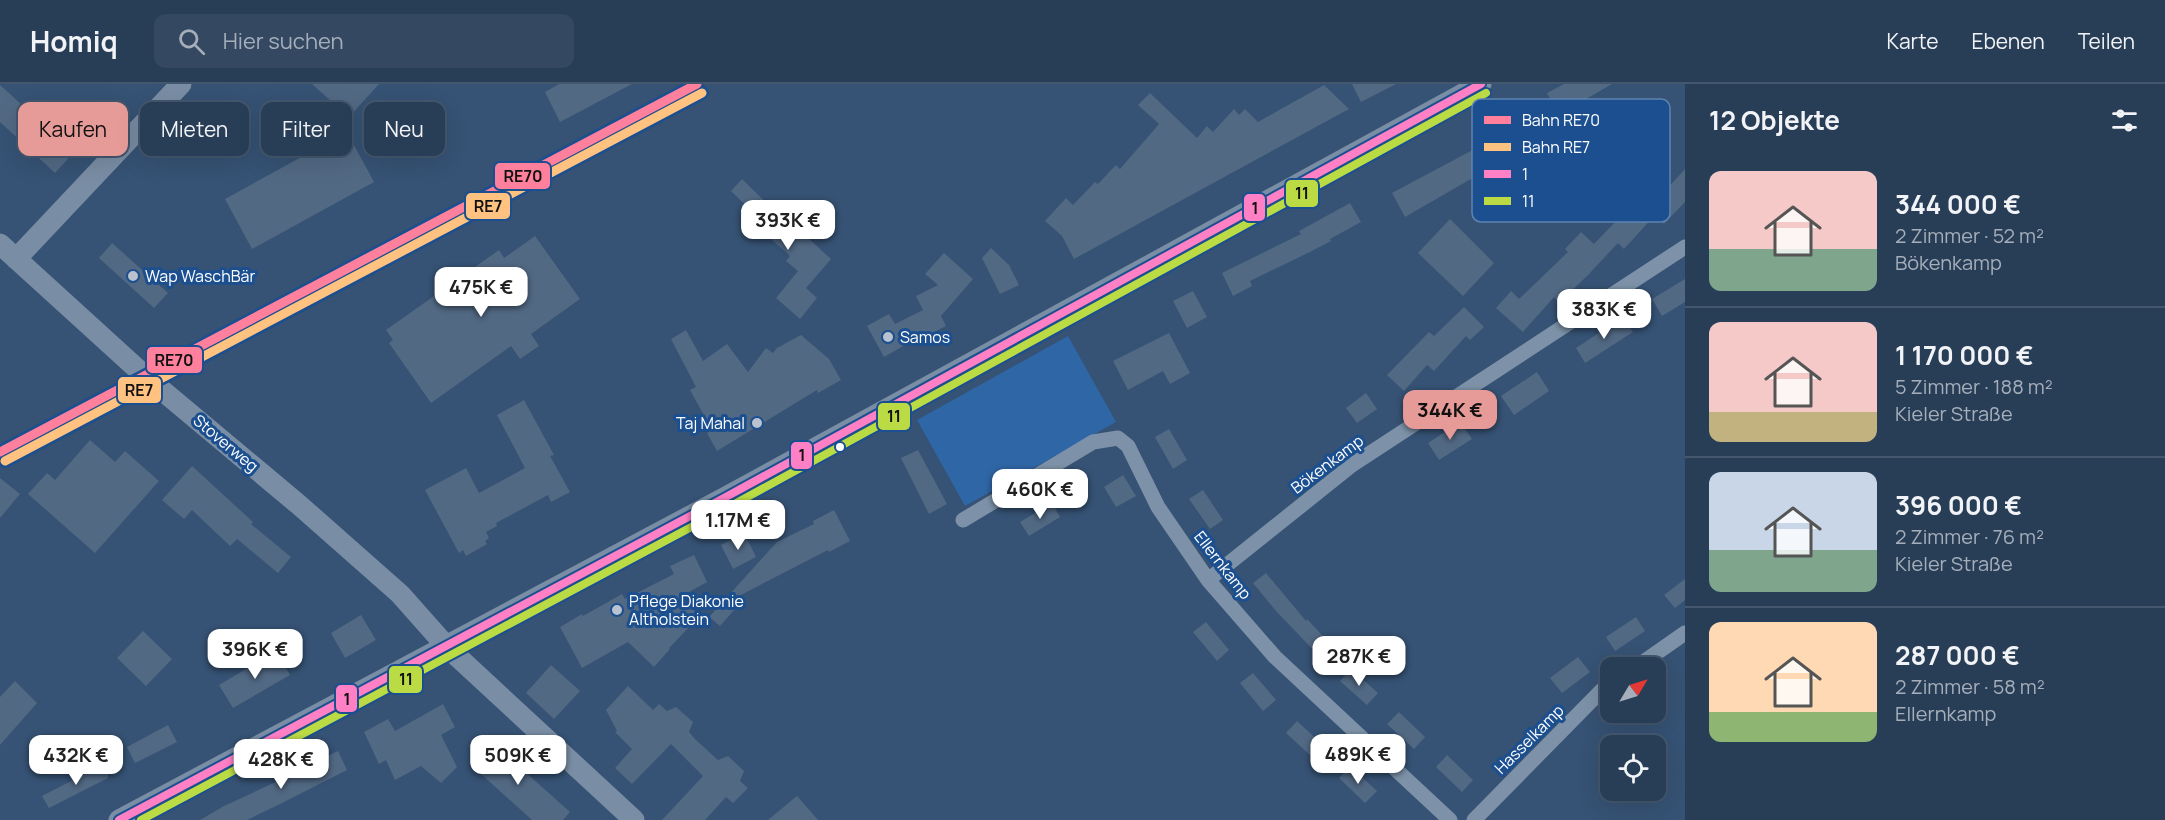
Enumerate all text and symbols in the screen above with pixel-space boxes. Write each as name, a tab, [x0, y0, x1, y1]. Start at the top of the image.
search box	[154, 14, 574, 68]
text: Homiq	[30, 22, 118, 60]
icon: search	[175, 25, 208, 58]
text: Hier suchen	[223, 26, 344, 56]
text: Karte	[1886, 27, 1938, 55]
text: Ebenen	[1971, 27, 2045, 55]
text: Teilen	[2078, 27, 2135, 55]
legend	[1472, 99, 1670, 222]
chip: Kaufen	[18, 102, 128, 156]
chip: Mieten	[140, 102, 249, 156]
chip: Filter	[261, 102, 352, 156]
chip: Neu	[364, 102, 445, 156]
text: 12 Objekte	[1709, 102, 1840, 138]
icon: filters	[2108, 104, 2141, 137]
text: Bahn RE70	[1522, 109, 1600, 131]
text: Bahn RE7	[1522, 136, 1590, 158]
line badge: RE70	[494, 162, 551, 190]
text: 1	[1522, 163, 1528, 185]
text: RE70	[504, 165, 542, 187]
line badge: 11	[1285, 179, 1319, 208]
text: 11	[1295, 182, 1309, 204]
text: 344 000 €	[1895, 186, 2021, 222]
text: 11	[1522, 190, 1534, 212]
line badge: RE7	[465, 192, 511, 220]
line badge: 1	[1243, 193, 1266, 222]
text: RE7	[474, 195, 502, 217]
icon: home	[1757, 195, 1829, 267]
text: 1	[1251, 197, 1259, 219]
pin: 393K €	[739, 200, 837, 251]
text: 393K €	[755, 206, 821, 233]
text: 2 Zimmer · 52 m²	[1895, 222, 2044, 249]
text: Bökenkamp	[1895, 249, 2002, 276]
place label: Wap WaschBär	[145, 265, 255, 287]
pin: 475K €	[432, 267, 530, 318]
marker: Wap WaschBär	[126, 269, 140, 283]
text: 475K €	[449, 273, 513, 300]
pin: 383K €	[1555, 289, 1653, 340]
text: 383K €	[1571, 295, 1637, 322]
place label: Samos	[900, 326, 950, 348]
marker: Samos	[881, 330, 895, 344]
text: 1 170 000 €	[1895, 337, 2033, 373]
line badge: RE70	[146, 346, 203, 374]
icon: home	[1757, 346, 1829, 418]
text: RE70	[155, 349, 193, 371]
text: 5 Zimmer · 188 m²	[1895, 373, 2053, 400]
line badge: RE7	[117, 376, 162, 404]
text: RE7	[125, 379, 153, 401]
pin: 344K €	[1401, 390, 1499, 441]
text: 344K €	[1417, 396, 1483, 423]
text: Kieler Straße	[1895, 400, 2013, 427]
line badge: 11	[877, 402, 911, 431]
text: 11	[887, 405, 901, 427]
street label: Stoverweg	[189, 409, 263, 477]
place label: Taj Mahal	[676, 412, 745, 434]
marker: Taj Mahal	[750, 416, 764, 430]
street label: Bökenkamp	[1286, 429, 1368, 499]
line badge: 1	[790, 441, 813, 470]
unlabelled marker	[834, 441, 846, 453]
text: 1	[798, 444, 806, 466]
pin: 460K €	[991, 469, 1089, 520]
text: 460K €	[1006, 475, 1074, 502]
text: 396 000 €	[1895, 487, 2022, 523]
icon: home	[1757, 496, 1829, 568]
pin: 1.17M €	[683, 500, 793, 551]
text: 1.17M €	[705, 506, 771, 533]
text: 2 Zimmer · 76 m²	[1895, 523, 2044, 550]
street label: Ellernkamp	[1189, 526, 1257, 604]
text: Kieler Straße	[1895, 550, 2013, 577]
place label: Pflege Diakonie Altholstein	[629, 590, 744, 630]
marker: Pflege Diakonie Altholstein	[610, 603, 624, 617]
pin: 396K €	[206, 629, 304, 680]
text: 396K €	[222, 635, 288, 662]
pin: 287K €	[1310, 636, 1408, 687]
text: 287 000 €	[1895, 637, 2020, 673]
text: 287K €	[1326, 642, 1392, 669]
icon: home	[1757, 646, 1829, 718]
north arrow	[1600, 657, 1666, 723]
map controls	[1600, 657, 1666, 801]
line badge: 11	[388, 665, 423, 694]
text: 11	[399, 668, 413, 690]
text: 2 Zimmer · 58 m²	[1895, 673, 2045, 700]
line badge: 1	[335, 684, 358, 713]
text: 1	[343, 688, 351, 710]
street label: Hasselkamp	[1490, 700, 1568, 778]
text: Ellernkamp	[1895, 700, 1996, 727]
pin: 489K €	[1309, 734, 1407, 785]
pin: 432K €	[27, 735, 125, 786]
pin: 509K €	[469, 735, 567, 786]
button: locate	[1600, 735, 1666, 801]
pin: 428K €	[232, 739, 330, 790]
text: 489K €	[1324, 740, 1392, 767]
text: 432K €	[43, 741, 109, 768]
text: 509K €	[484, 741, 552, 768]
text: 428K €	[248, 745, 314, 772]

